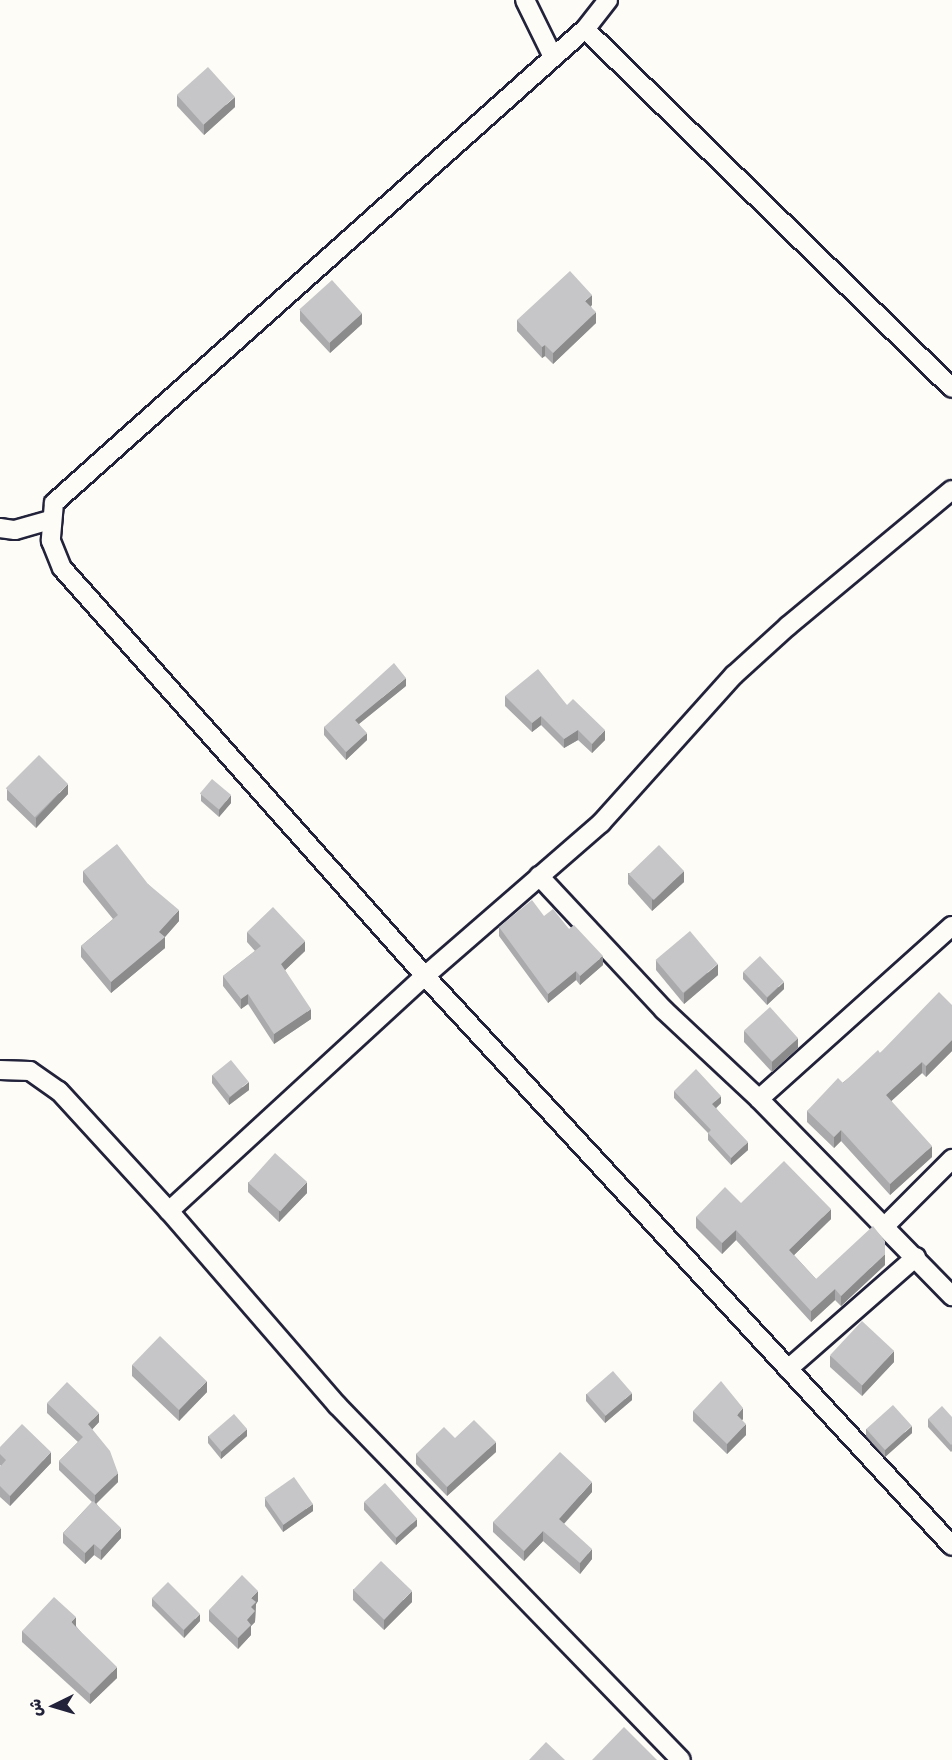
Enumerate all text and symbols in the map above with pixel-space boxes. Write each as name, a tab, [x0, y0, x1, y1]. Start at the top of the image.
north arrow	[24, 1676, 84, 1736]
text: ش	[24, 1698, 48, 1717]

